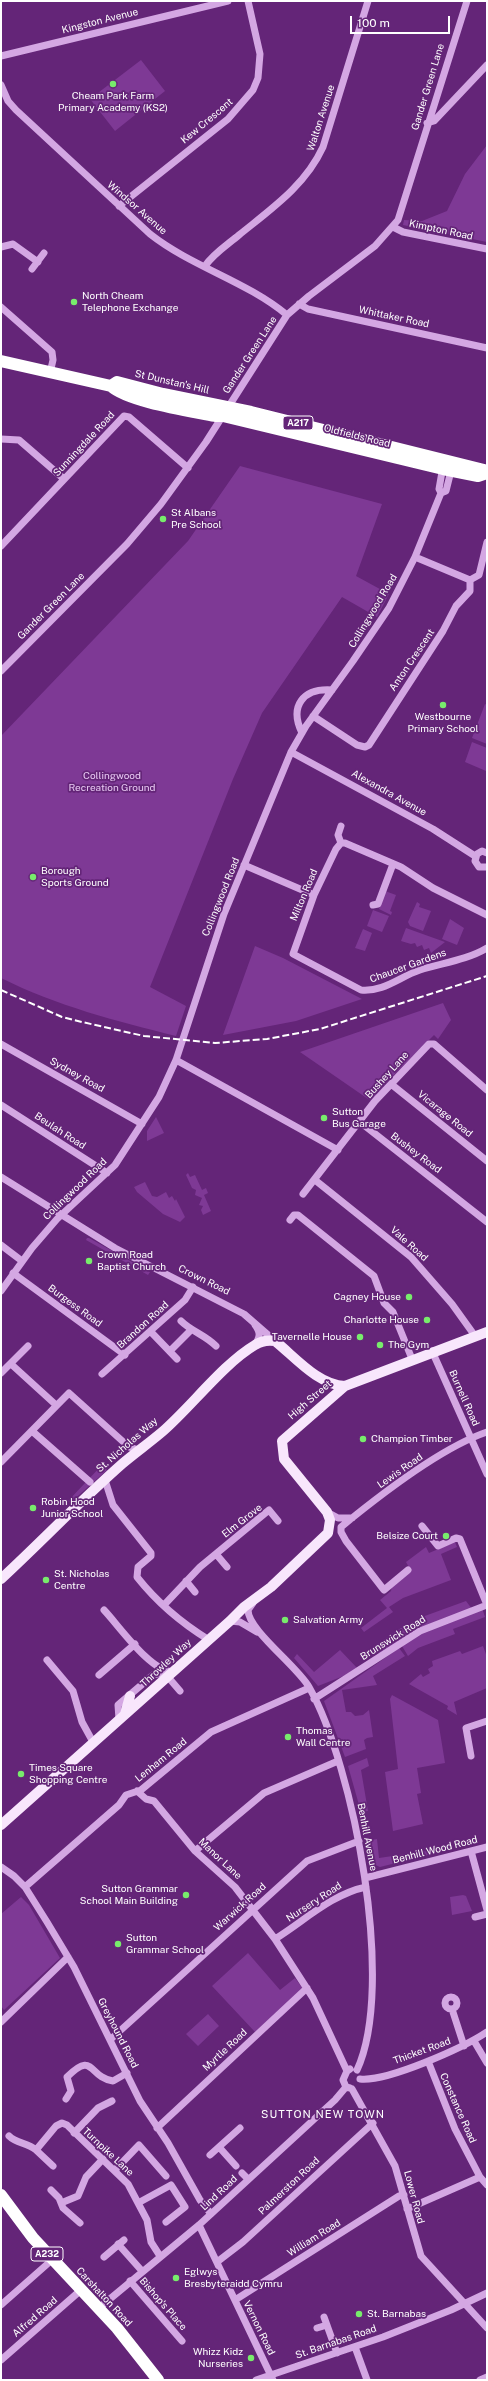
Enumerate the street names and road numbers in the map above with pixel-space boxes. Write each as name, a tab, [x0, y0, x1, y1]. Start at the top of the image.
street label: Kingston Avenue	[61, 6, 139, 36]
street label: Gander Green Lane	[409, 42, 447, 132]
street label: Walton Avenue	[305, 83, 337, 153]
street label: Kew Crescent	[179, 96, 235, 146]
street label: Windsor Avenue	[105, 179, 169, 237]
street label: Kimpton Road	[408, 217, 474, 243]
street label: Whittaker Road	[358, 304, 430, 330]
street label: Gander Green Lane	[220, 314, 280, 396]
street label: St Dunstan's Hill	[134, 368, 210, 396]
street label: Sunningdale Road	[51, 409, 117, 479]
road number: A217	[283, 416, 313, 430]
street label: Oldfields Road	[323, 422, 391, 450]
street label: Gander Green Lane	[15, 570, 87, 642]
street label: Collingwood Road	[346, 572, 400, 650]
street label: Anton Crescent	[387, 627, 437, 693]
street label: Alexandra Avenue	[349, 767, 429, 819]
street label: Collingwood Road	[200, 856, 242, 938]
street label: Milton Road	[288, 867, 320, 923]
street label: Chaucer Gardens	[368, 947, 448, 985]
street label: Bushey Lane	[363, 1049, 411, 1101]
street label: Sydney Road	[47, 1055, 107, 1095]
street label: Vicarage Road	[415, 1088, 475, 1140]
street label: Beulah Road	[32, 1110, 88, 1152]
street label: Bushey Road	[388, 1130, 444, 1176]
street label: Collingwood Road	[41, 1156, 109, 1222]
street label: Vale Road	[388, 1224, 430, 1264]
street label: Crown Road	[176, 1262, 232, 1298]
street label: Burgess Road	[45, 1282, 105, 1330]
street label: Brandon Road	[115, 1299, 171, 1351]
street label: Burnell Road	[446, 1368, 482, 1428]
street label: High Street	[286, 1378, 334, 1422]
street label: St. Nicholas Way	[94, 1415, 160, 1475]
street label: Lewis Road	[375, 1451, 425, 1491]
street label: Elm Grove	[220, 1502, 264, 1540]
street label: Brunswick Road	[358, 1613, 428, 1663]
street label: Throwley Way	[138, 1636, 194, 1690]
street label: Lenham Road	[133, 1735, 189, 1785]
street label: Benhill Avenue	[355, 1802, 379, 1872]
street label: Benhill Wood Road	[391, 1834, 479, 1866]
street label: Manor Lane	[196, 1836, 244, 1882]
street label: Warwick Road	[211, 1880, 269, 1934]
street label: Nursery Road	[284, 1880, 344, 1924]
street label: Greyhound Road	[95, 1996, 141, 2070]
street label: Myrtle Road	[200, 2026, 250, 2074]
street label: Thicket Road	[392, 2035, 452, 2067]
street label: Constance Road	[437, 2071, 479, 2145]
street label: Turnpike Lane	[80, 2125, 136, 2179]
street label: Palmerston Road	[256, 2155, 322, 2217]
street label: Lower Road	[401, 2169, 427, 2225]
street label: Lind Road	[198, 2173, 240, 2213]
street label: William Road	[285, 2217, 343, 2259]
road number: A232	[31, 2247, 63, 2261]
street label: Carshalton Road	[74, 2265, 134, 2329]
street label: Bishop's Place	[137, 2275, 189, 2333]
street label: Alfred Road	[10, 2294, 60, 2340]
street label: Vernon Road	[241, 2299, 277, 2357]
street label: St. Barnabas Road	[294, 2322, 378, 2362]

